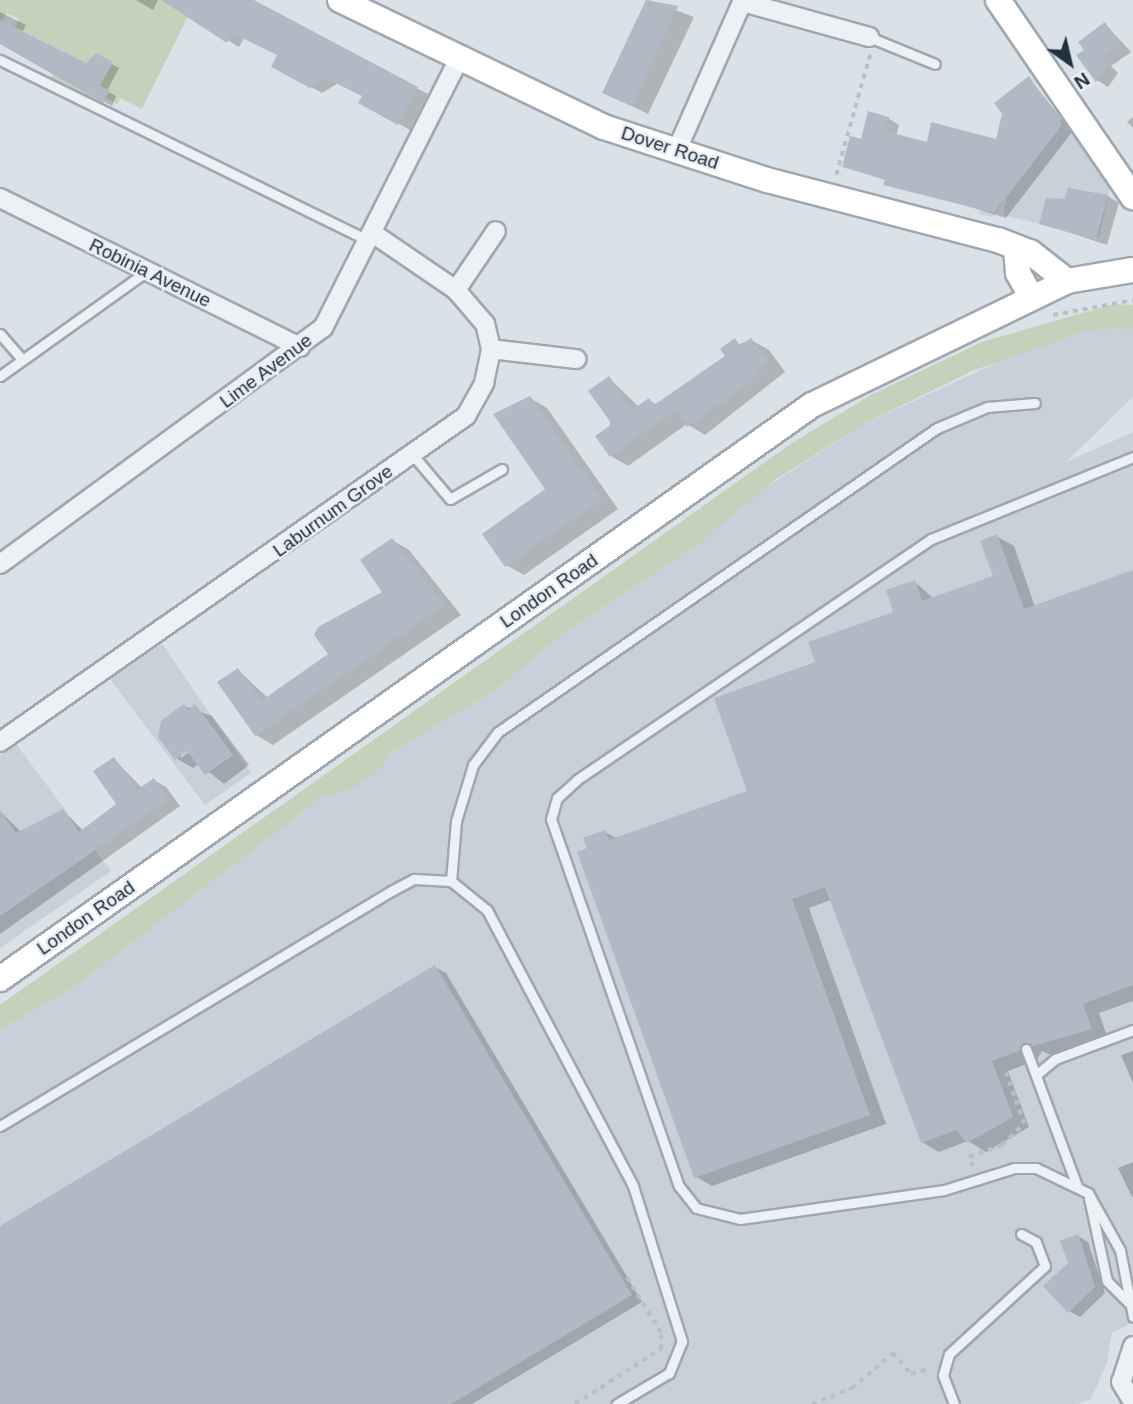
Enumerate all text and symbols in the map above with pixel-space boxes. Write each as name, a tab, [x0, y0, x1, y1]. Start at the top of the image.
north arrow	[1035, 28, 1105, 98]
text: N	[1070, 68, 1094, 93]
street label: Dover Road	[618, 121, 722, 175]
street label: Robinia Avenue	[85, 233, 215, 313]
street label: Lime Avenue	[215, 329, 317, 413]
street label: Laburnum Grove	[269, 460, 397, 562]
street label: London Road	[496, 549, 602, 633]
street label: London Road	[33, 876, 139, 960]

